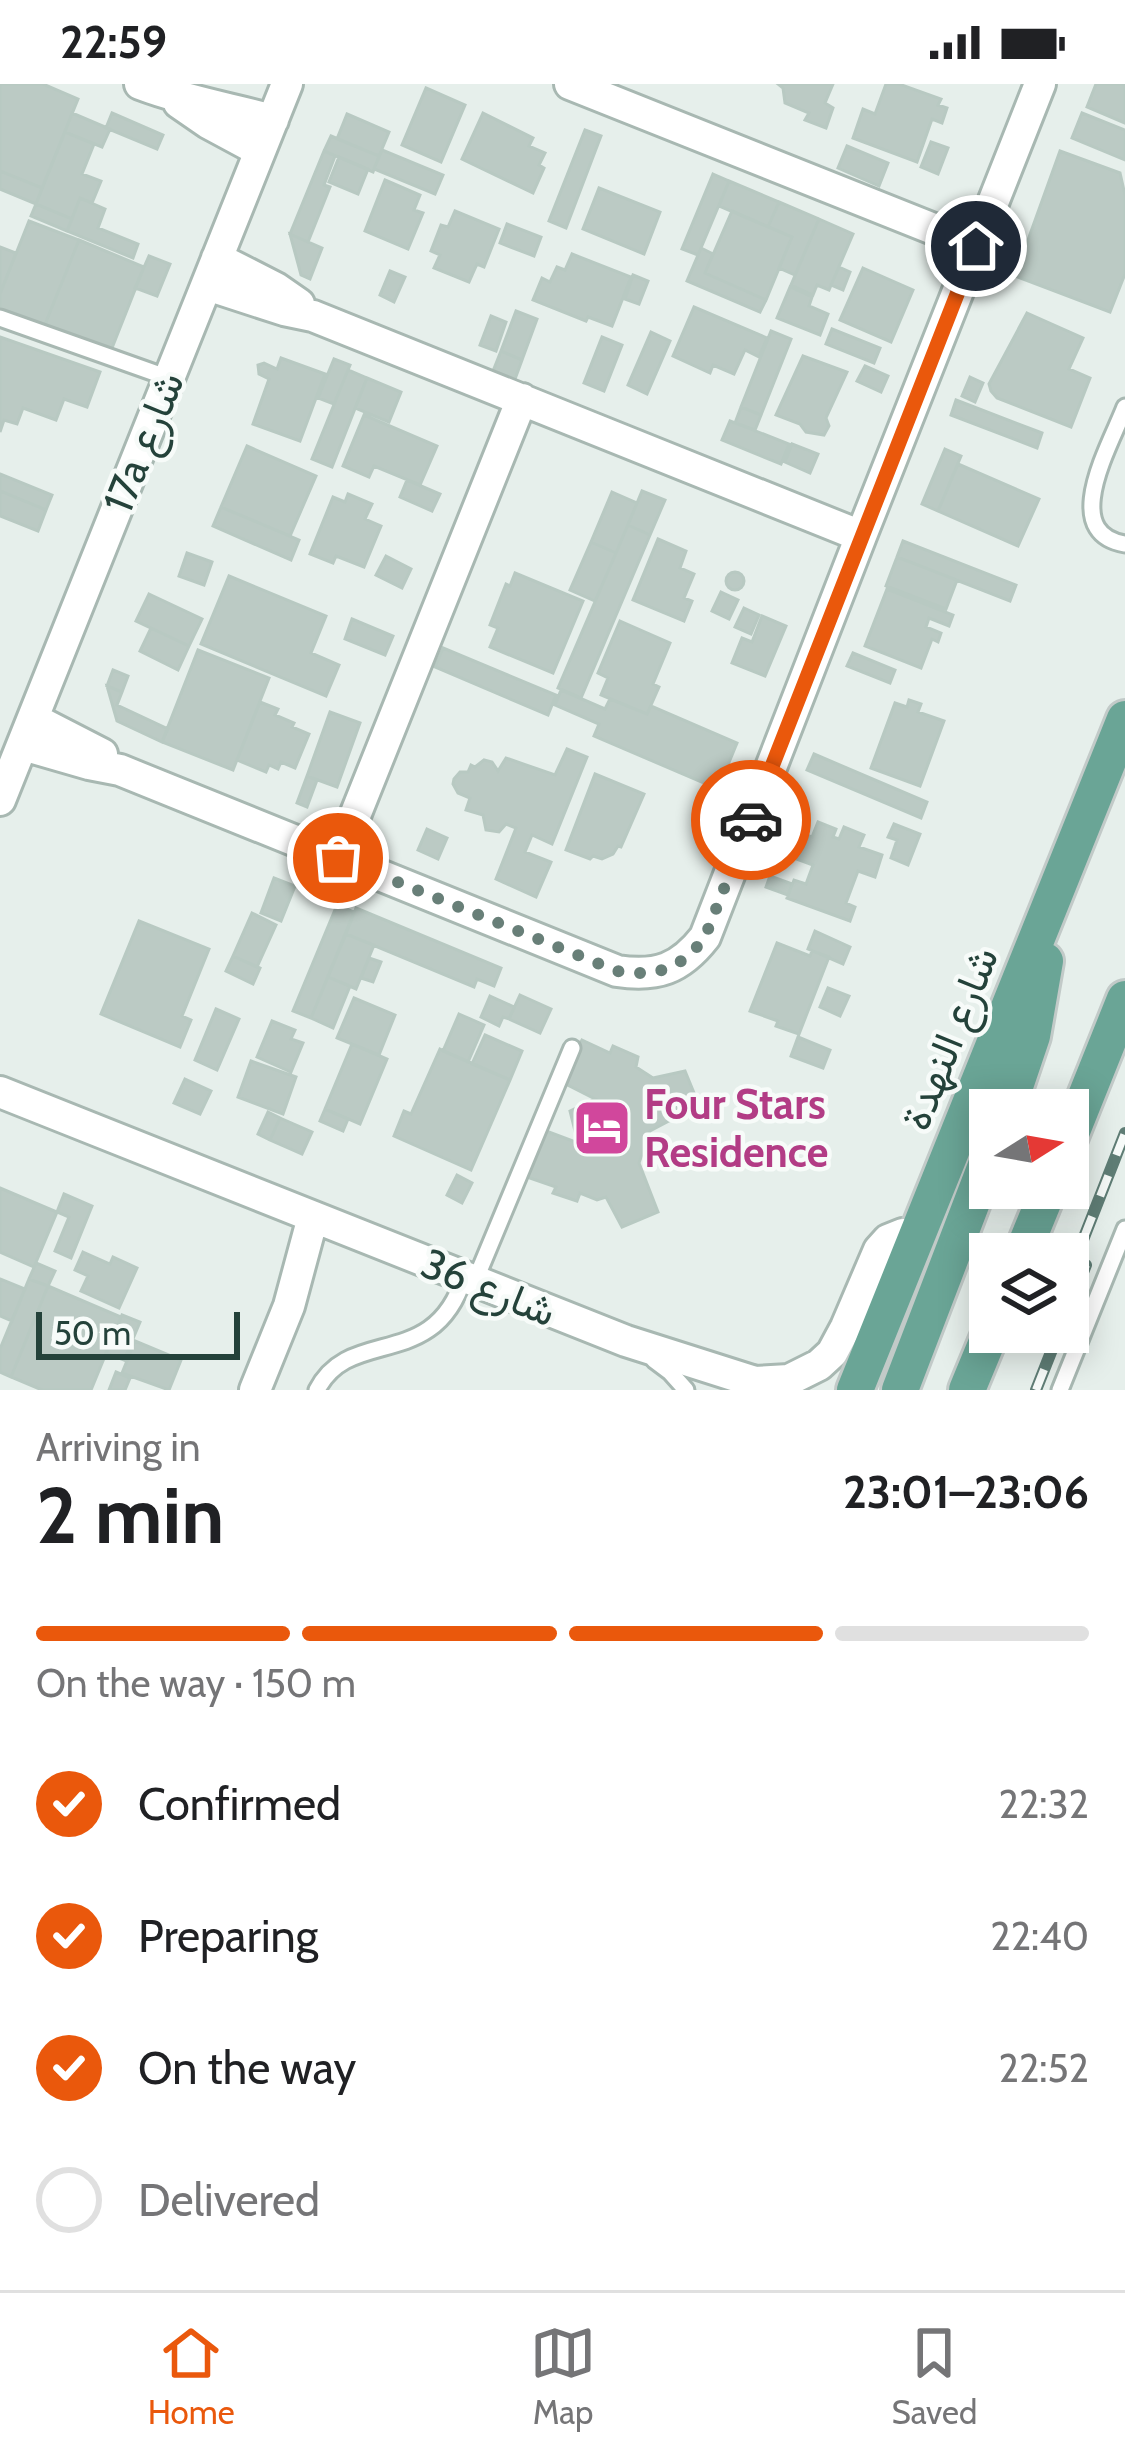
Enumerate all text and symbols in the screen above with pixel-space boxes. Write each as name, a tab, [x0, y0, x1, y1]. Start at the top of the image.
text: 22:59	[60, 15, 167, 69]
pin	[925, 195, 1027, 297]
icon: home	[943, 213, 1009, 279]
street label: 17a شارع	[91, 364, 198, 521]
courier	[691, 760, 811, 880]
icon: car	[718, 787, 784, 853]
pin	[287, 807, 389, 909]
icon: bag	[305, 825, 371, 891]
street label: شارع النهدة	[889, 939, 1012, 1138]
place label: Four Stars Residence	[644, 1078, 828, 1178]
north arrow	[969, 1089, 1089, 1209]
map controls	[969, 1089, 1089, 1353]
hotel icon: Four Stars Residence	[571, 1097, 633, 1159]
button: layers	[969, 1233, 1089, 1353]
street label: شارع 36	[413, 1237, 564, 1340]
scale bar	[36, 1306, 240, 1359]
text: 50 m	[54, 1313, 131, 1353]
text: Arriving in	[36, 1423, 200, 1471]
text: 23:01–23:06	[843, 1465, 1089, 1519]
text: 2 min	[36, 1468, 224, 1563]
text: On the way · 150 m	[36, 1659, 356, 1707]
icon: check	[36, 1771, 102, 1837]
text: Confirmed	[138, 1777, 341, 1831]
text: 22:32	[998, 1780, 1089, 1828]
icon: check	[36, 1903, 102, 1969]
text: Preparing	[138, 1909, 318, 1963]
text: 22:40	[990, 1912, 1089, 1960]
icon: check	[36, 2035, 102, 2101]
text: On the way	[138, 2041, 356, 2095]
text: 22:52	[998, 2044, 1089, 2092]
text: Delivered	[138, 2173, 320, 2227]
tab: Home	[148, 2320, 235, 2432]
tab: Map	[530, 2320, 596, 2432]
tab: Saved	[892, 2320, 977, 2432]

